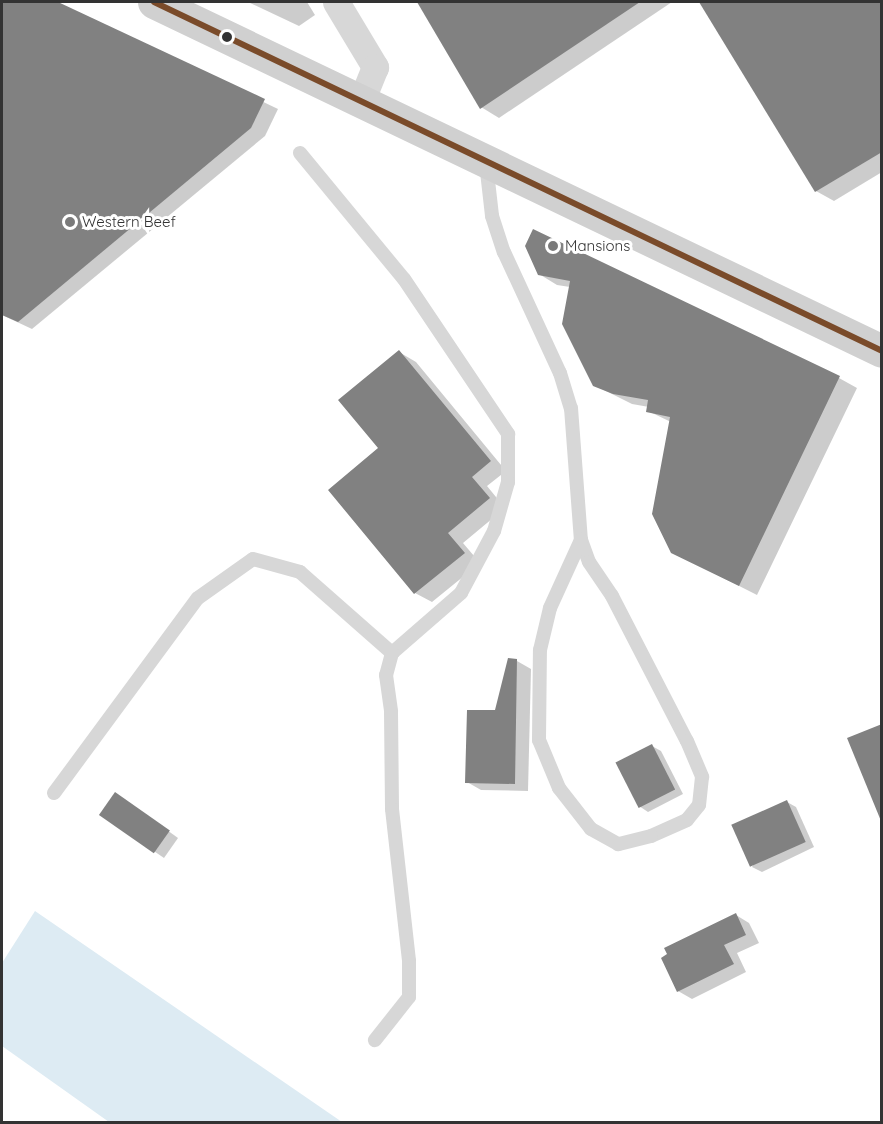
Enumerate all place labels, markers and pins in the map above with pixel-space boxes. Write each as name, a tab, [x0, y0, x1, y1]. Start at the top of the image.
unlabelled marker	[221, 31, 233, 43]
place label: Western Beef	[82, 213, 176, 231]
marker: Western Beef	[63, 215, 77, 229]
place label: Mansions	[565, 237, 630, 255]
marker: Mansions	[546, 239, 560, 253]

